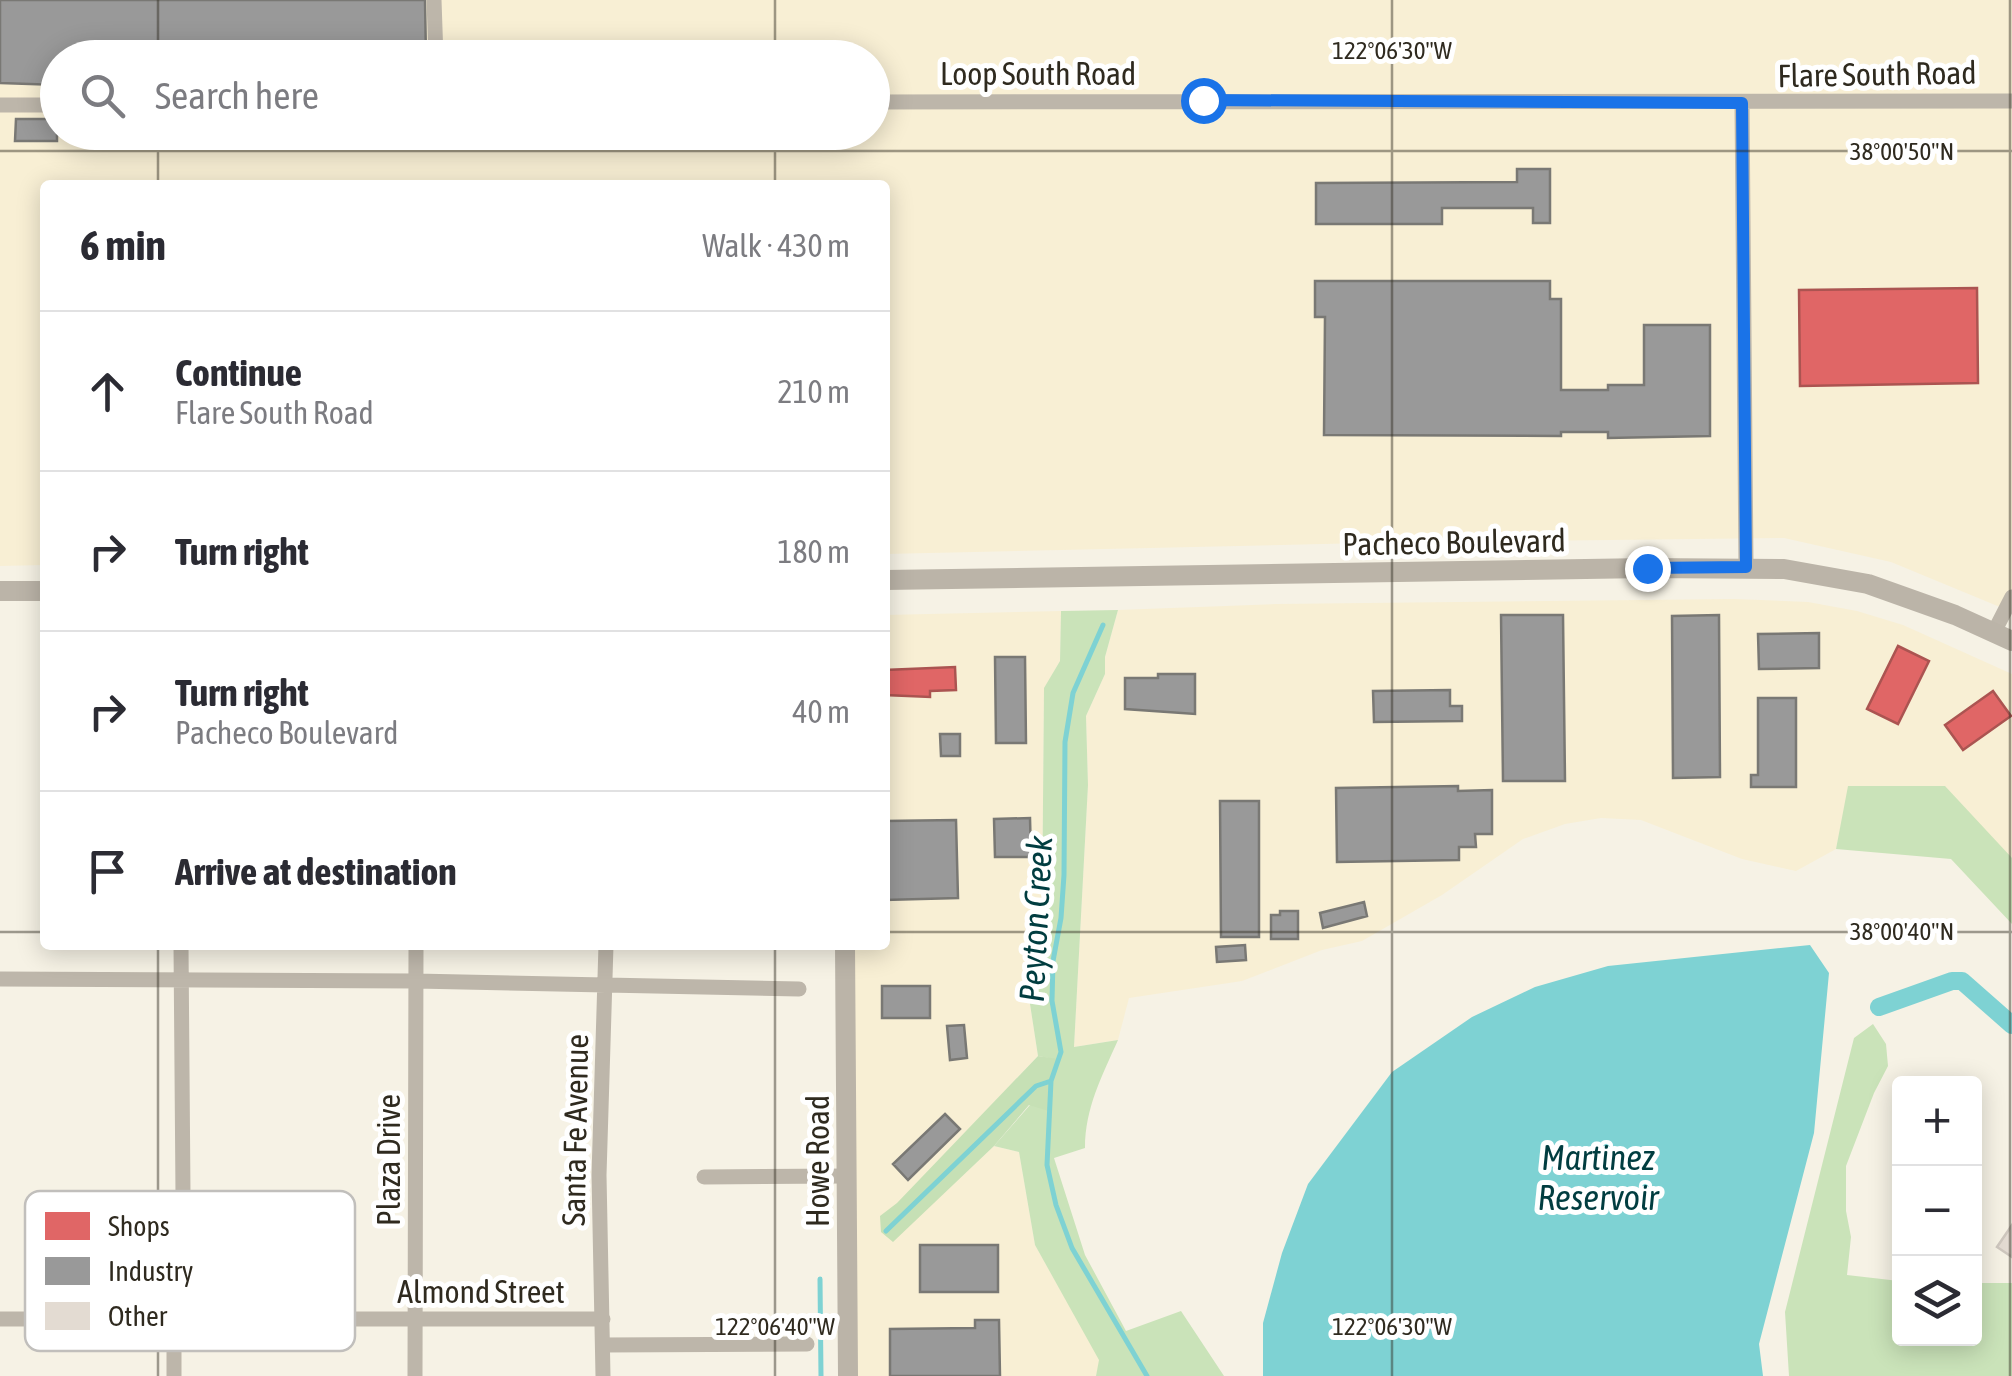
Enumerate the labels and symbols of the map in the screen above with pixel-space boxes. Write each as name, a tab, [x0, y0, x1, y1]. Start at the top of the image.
text: 122°06'30"W	[1332, 36, 1453, 64]
street label: Flare South Road	[1777, 54, 1977, 94]
street label: Loop South Road	[940, 55, 1136, 92]
route start	[1181, 78, 1227, 124]
text: 38°00'50"N	[1850, 137, 1954, 165]
street label: Pacheco Boulevard	[1342, 522, 1566, 562]
route end	[1625, 546, 1671, 592]
water label: Peyton Creek	[1011, 834, 1059, 1003]
text: 38°00'40"N	[1850, 917, 1954, 945]
street label: Santa Fe Avenue	[555, 1034, 595, 1226]
street label: Plaza Drive	[370, 1094, 407, 1226]
street label: Howe Road	[799, 1095, 836, 1227]
water label: Martinez Reservoir	[1538, 1137, 1660, 1217]
legend	[25, 1191, 355, 1351]
text: Shops	[108, 1210, 170, 1242]
text: Industry	[108, 1255, 193, 1287]
street label: Almond Street	[397, 1273, 565, 1310]
text: Other	[108, 1300, 168, 1332]
text: 122°06'40"W	[715, 1312, 836, 1340]
text: 122°06'30"W	[1332, 1312, 1453, 1340]

